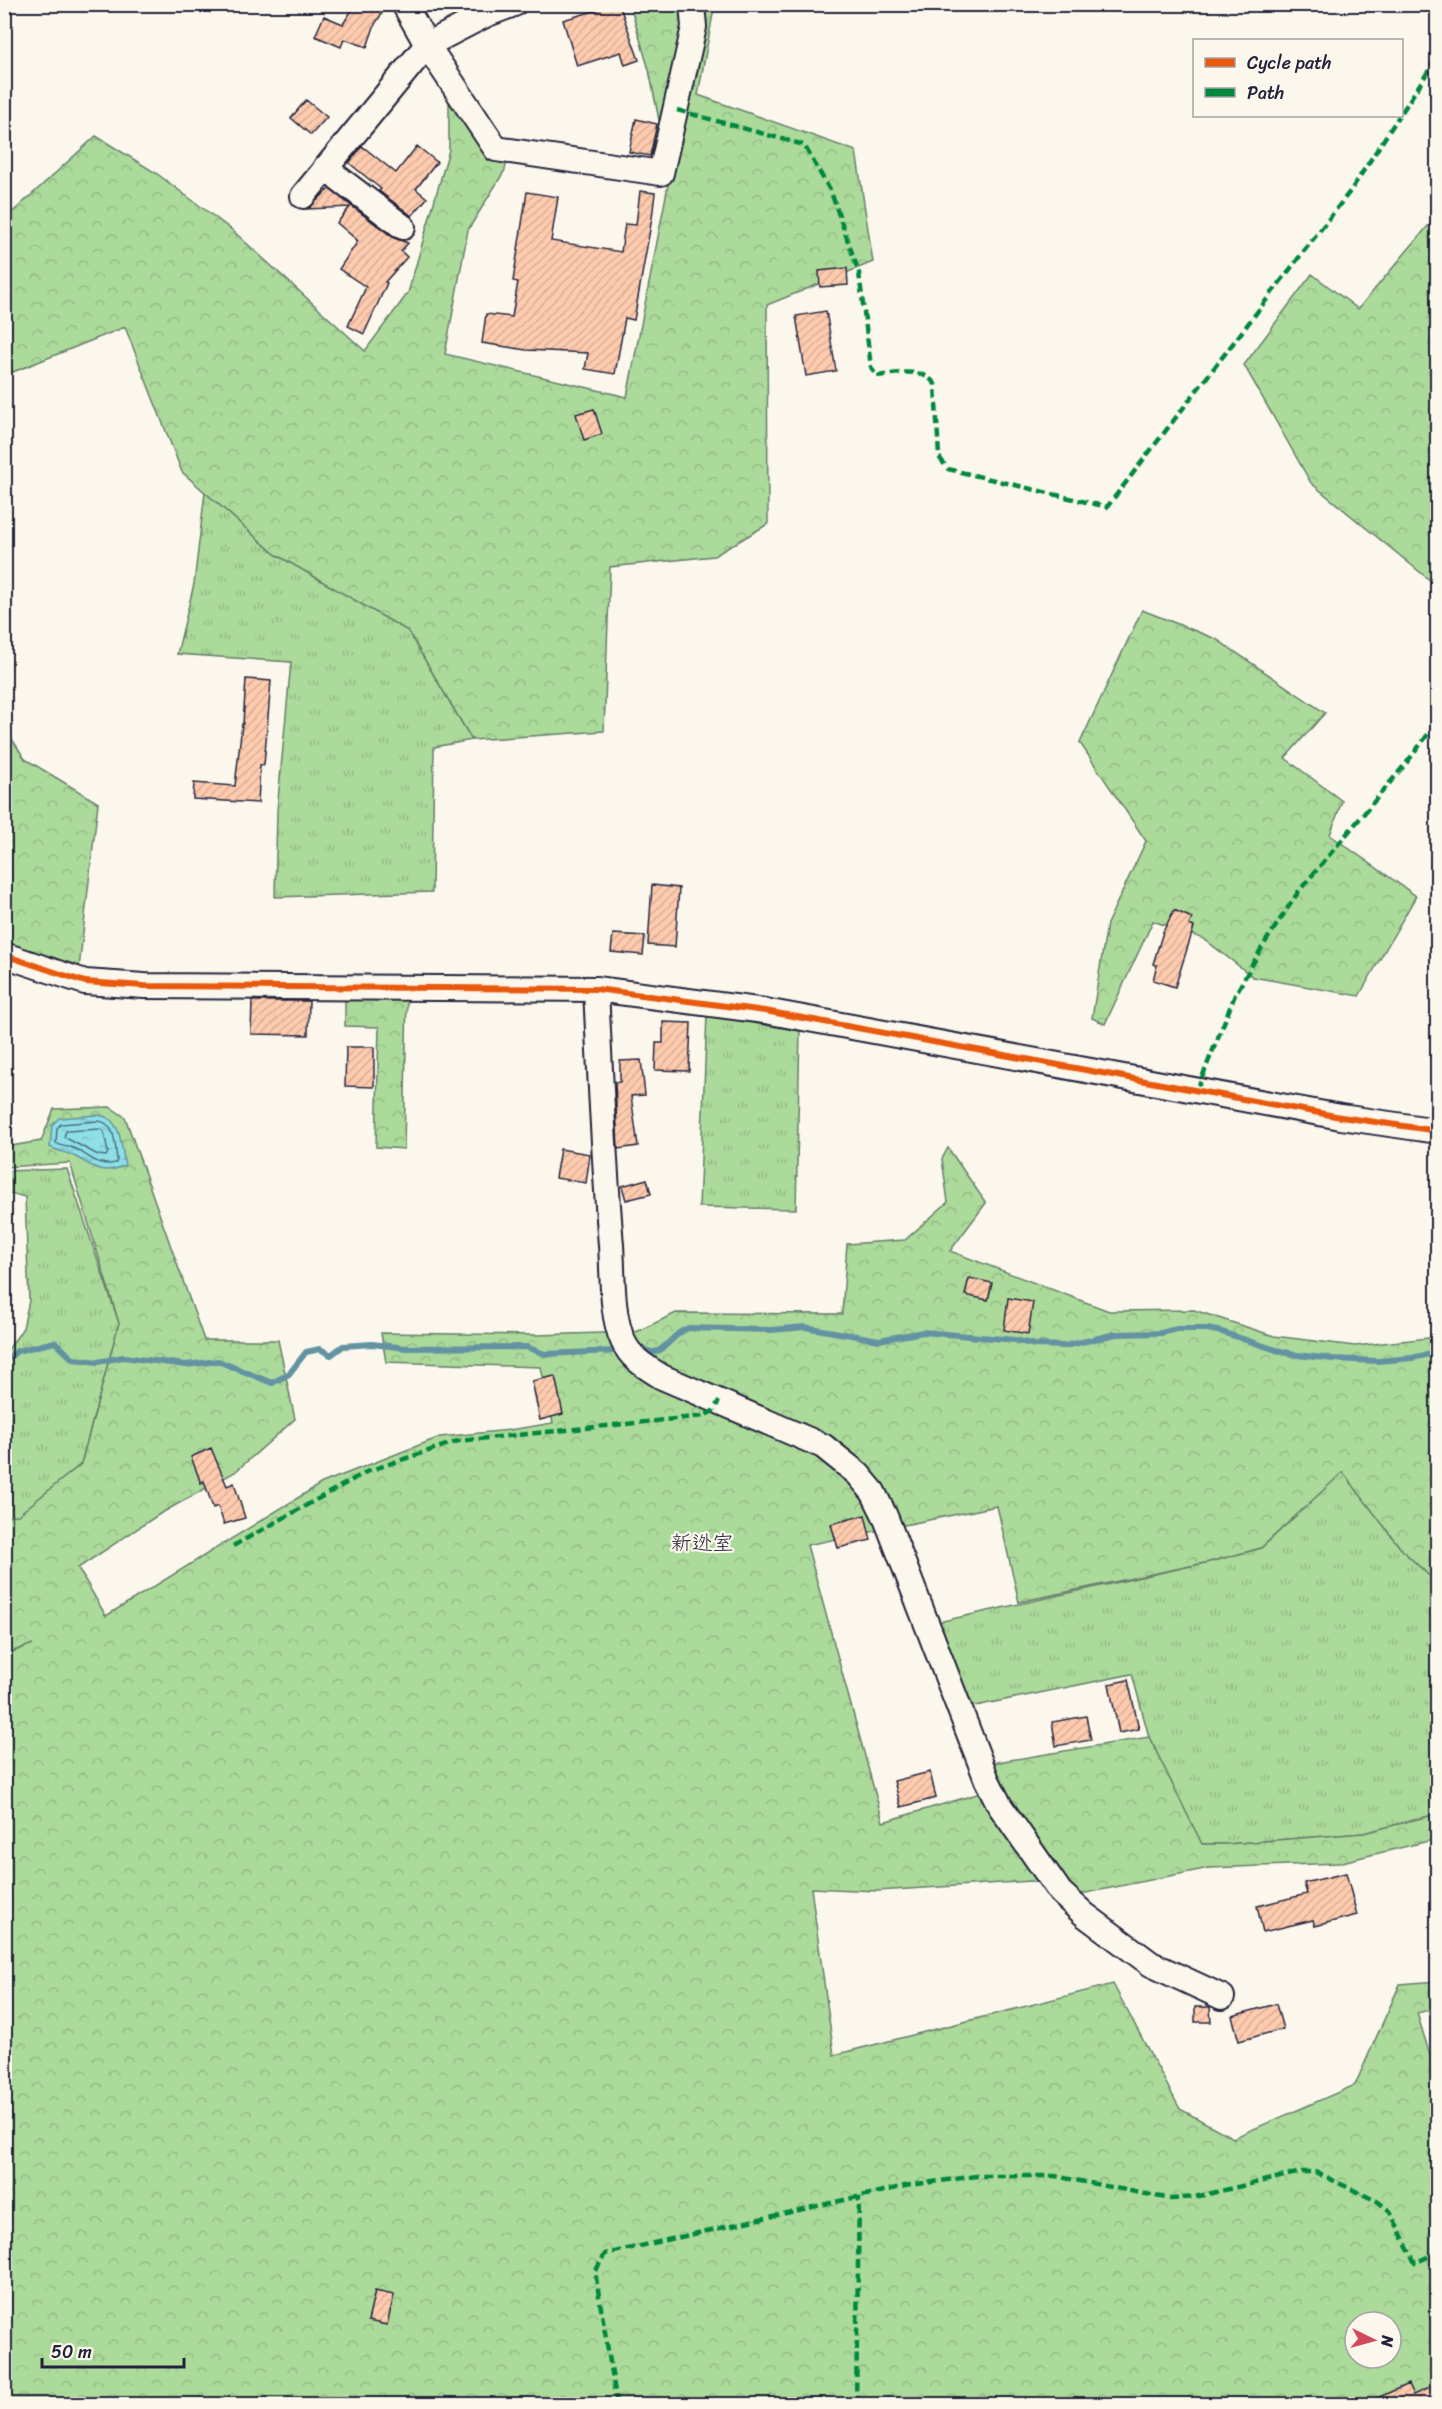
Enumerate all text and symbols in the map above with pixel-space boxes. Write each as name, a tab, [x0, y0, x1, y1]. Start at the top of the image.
legend	[1193, 39, 1403, 117]
text: Cycle path	[1247, 47, 1331, 79]
text: Path	[1247, 77, 1284, 109]
district label: 新迯室	[671, 1524, 734, 1562]
north arrow	[1343, 2310, 1403, 2370]
scale bar	[42, 2331, 184, 2369]
text: N	[1372, 2333, 1402, 2349]
text: 50 m	[51, 2336, 92, 2368]

